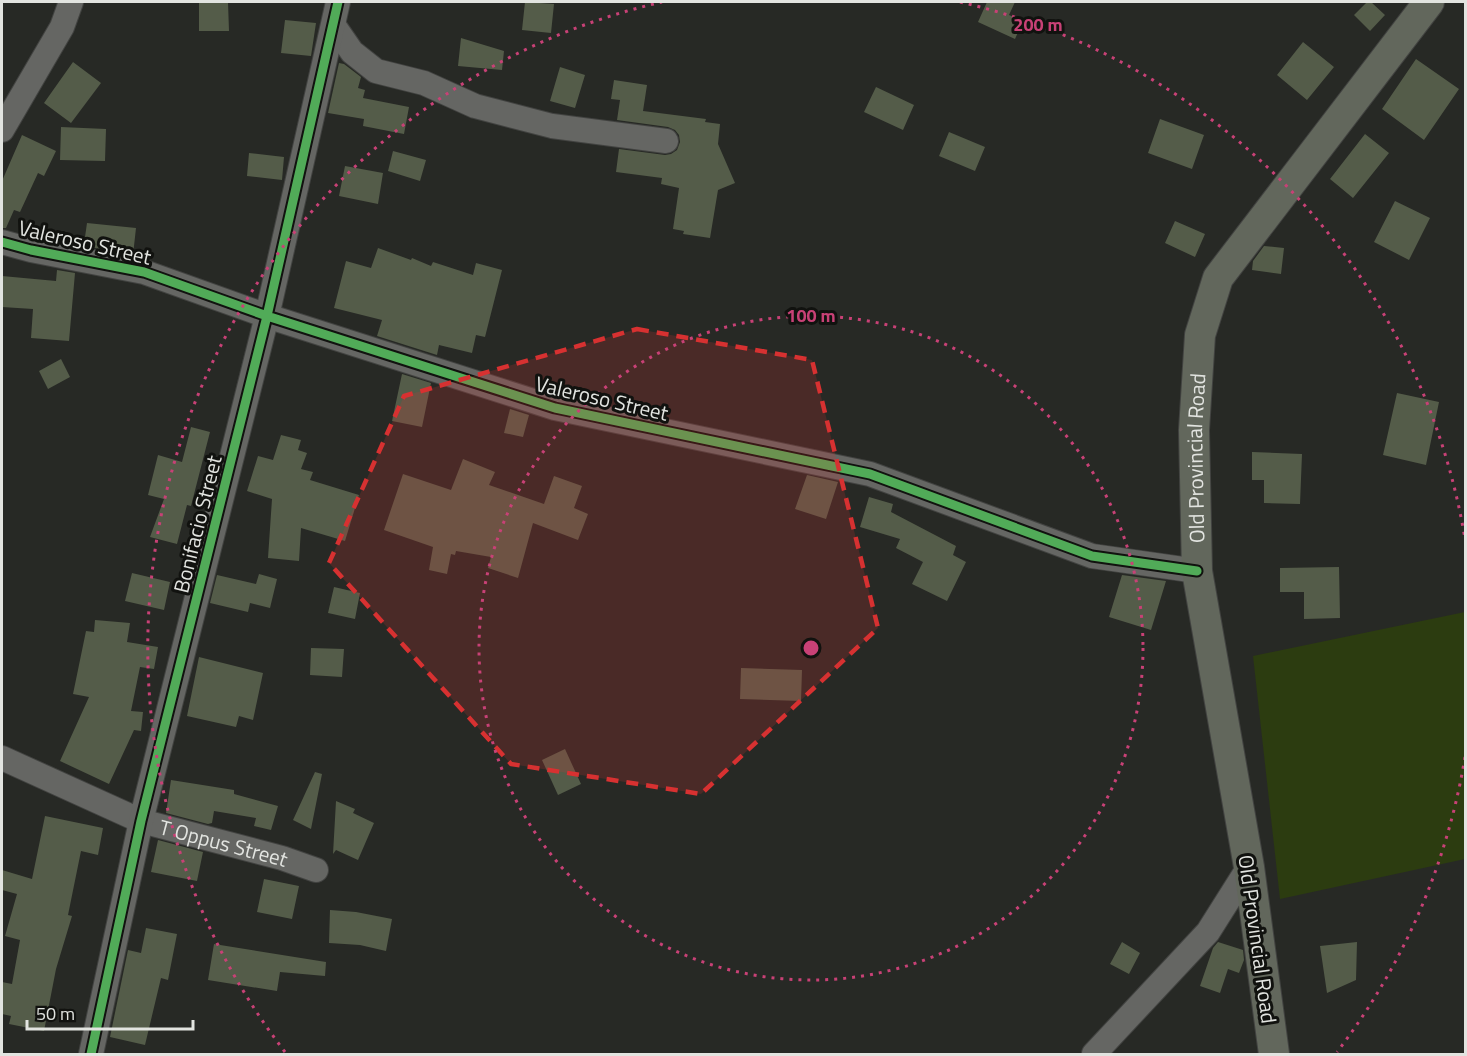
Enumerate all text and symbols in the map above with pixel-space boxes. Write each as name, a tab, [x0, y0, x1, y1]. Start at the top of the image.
text: 200 m	[1013, 11, 1063, 38]
street label: Valeroso Street	[15, 211, 155, 273]
text: 100 m	[786, 302, 836, 329]
street label: Valeroso Street	[532, 367, 672, 429]
street label: Old Provincial Road	[1178, 372, 1214, 544]
street label: Bonifacio Street	[164, 451, 230, 596]
centre of rings	[801, 638, 821, 658]
street label: T Oppus Street	[156, 811, 293, 875]
street label: Old Provincial Road	[1230, 853, 1286, 1025]
scale bar	[27, 993, 194, 1031]
text: 50 m	[36, 1000, 75, 1027]

